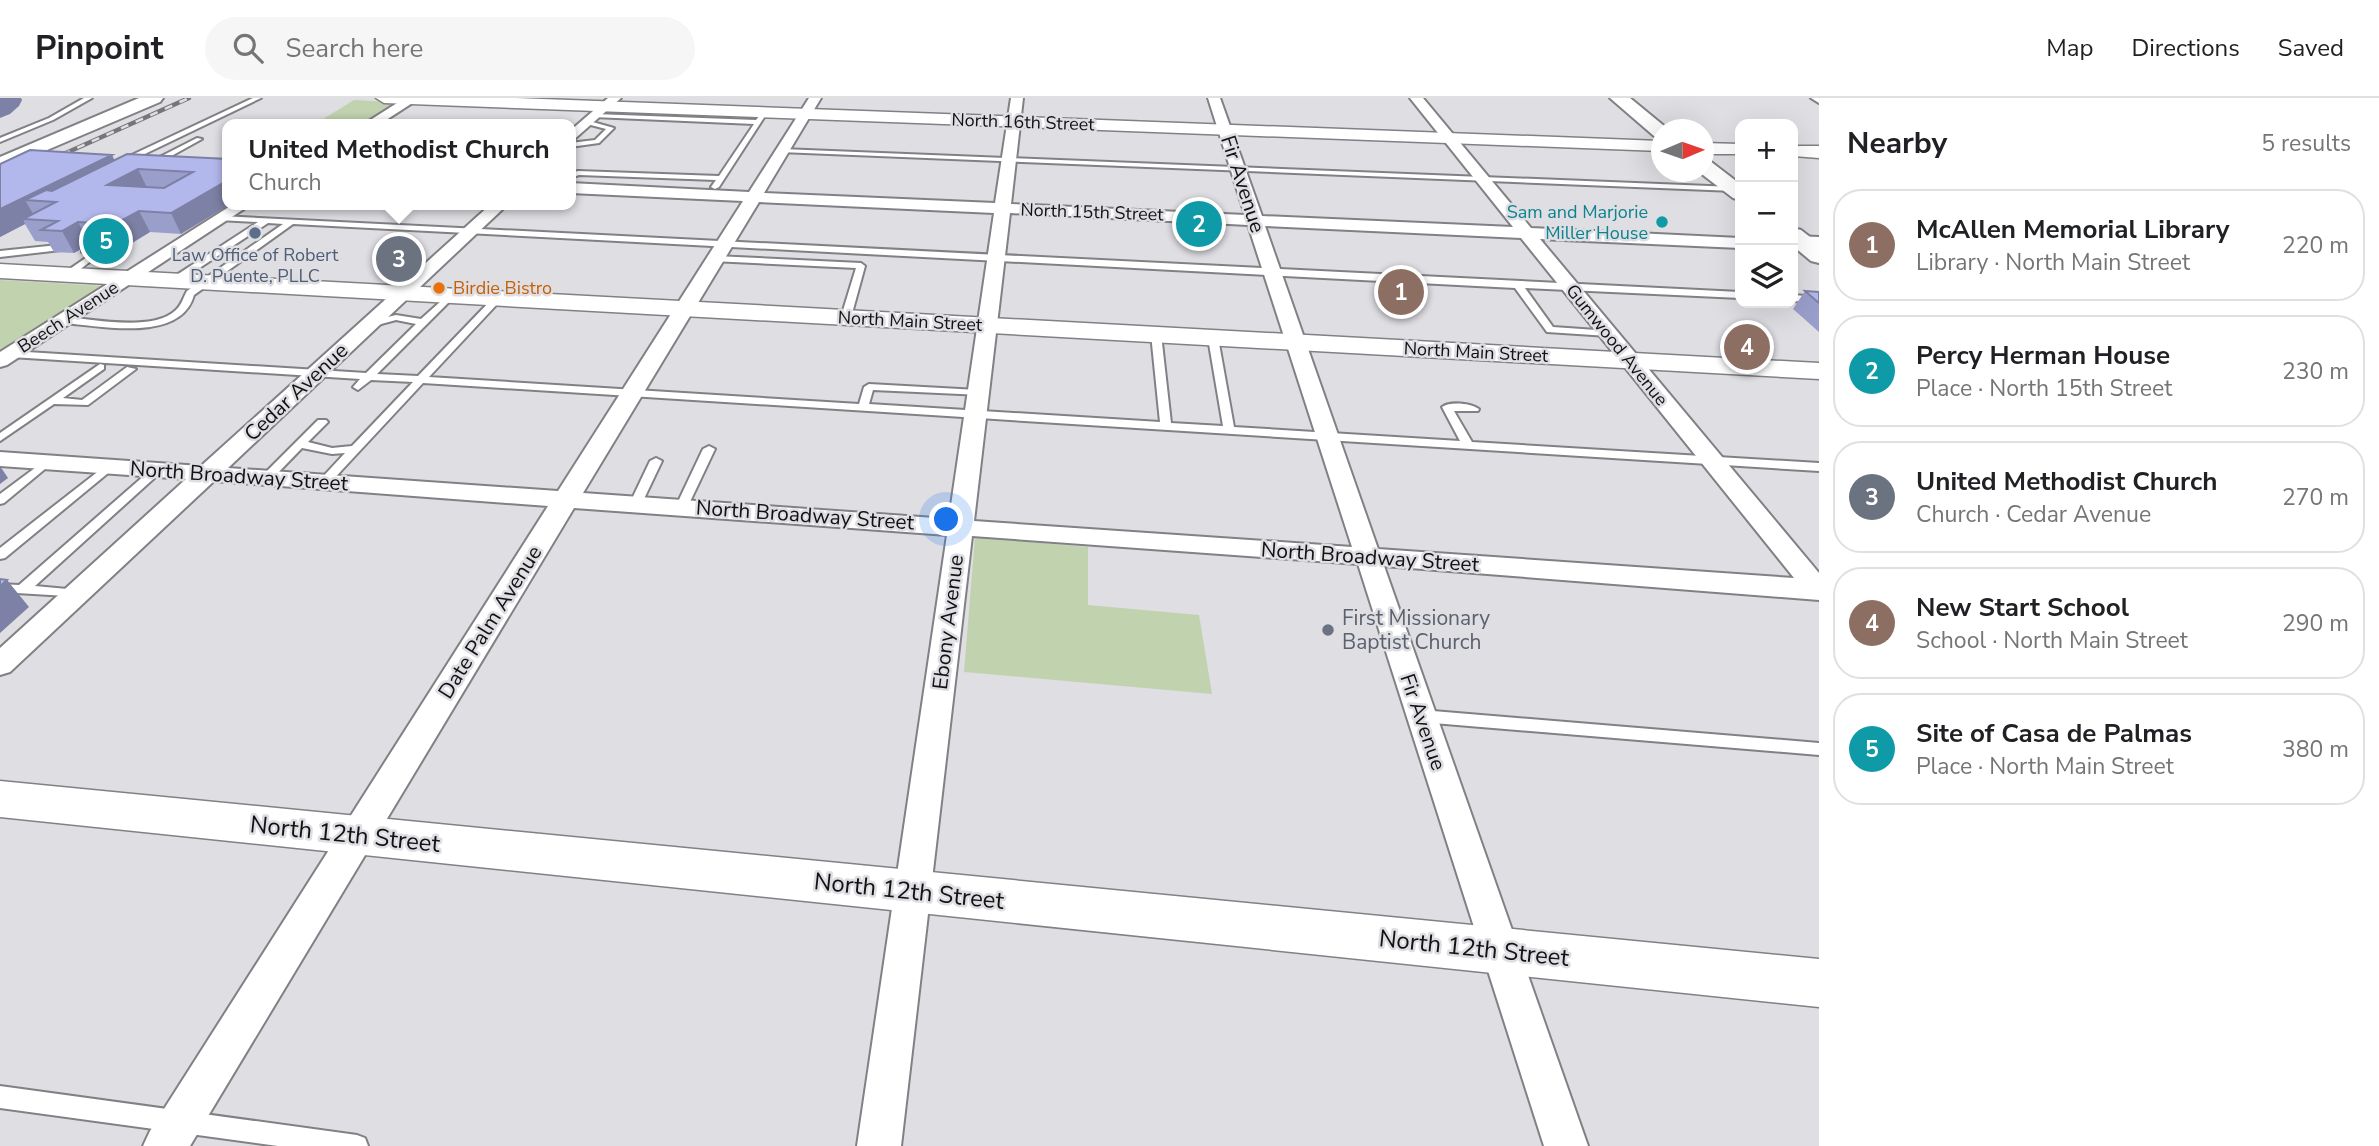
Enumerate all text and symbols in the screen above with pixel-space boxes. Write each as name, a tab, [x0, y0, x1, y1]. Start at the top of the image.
search box	[205, 17, 695, 80]
text: Pinpoint	[35, 26, 163, 71]
icon: search	[229, 29, 267, 67]
text: Search here	[285, 31, 423, 66]
text: Map	[2046, 32, 2093, 64]
text: Directions	[2131, 32, 2240, 64]
text: Saved	[2278, 32, 2344, 64]
street label: North 16th Street	[951, 108, 1096, 137]
popup	[222, 119, 576, 210]
north arrow	[1651, 119, 1714, 182]
map controls	[1735, 119, 1798, 308]
button: +	[1735, 119, 1798, 182]
text: Nearby	[1847, 123, 1947, 164]
text: 5 results	[2261, 128, 2351, 159]
text: United Methodist Church	[248, 132, 550, 167]
street label: Fir Avenue	[1214, 132, 1272, 236]
text: Church	[248, 167, 321, 198]
button: −	[1735, 182, 1798, 245]
street label: North 15th Street	[1020, 198, 1165, 227]
pin: 2	[1176, 198, 1222, 250]
place label: Sam and Marjorie Miller House	[1507, 200, 1648, 245]
text: McAllen Memorial Library	[1916, 212, 2230, 247]
marker: Sam and Marjorie Miller House	[1654, 214, 1670, 230]
pin: 5	[83, 215, 129, 267]
marker: Law Office of Robert D. Puente, PLLC	[247, 225, 263, 241]
text: 1	[1865, 230, 1879, 261]
text: 220 m	[2282, 230, 2349, 261]
pin: 3	[376, 233, 422, 285]
place label: Law Office of Robert D. Puente, PLLC	[172, 243, 339, 288]
button: layers	[1735, 245, 1798, 308]
text: Library · North Main Street	[1916, 247, 2190, 278]
pin: 1	[1378, 266, 1424, 318]
street label: Beech Avenue	[13, 275, 123, 359]
place label: Birdie Bistro	[453, 276, 552, 300]
street label: Gumwood Avenue	[1561, 279, 1673, 411]
marker: Birdie Bistro	[431, 280, 447, 296]
street label: North Main Street	[837, 305, 983, 337]
pin: 4	[1724, 321, 1770, 373]
street label: North Main Street	[1403, 336, 1549, 368]
street label: Cedar Avenue	[238, 337, 354, 447]
text: Percy Herman House	[1916, 338, 2170, 373]
text: 2	[1865, 356, 1879, 387]
text: 230 m	[2282, 356, 2349, 387]
text: Place · North 15th Street	[1916, 373, 2172, 404]
street label: North Broadway Street	[129, 454, 350, 498]
text: United Methodist Church	[1916, 464, 2218, 499]
text: 3	[1865, 482, 1879, 513]
text: 270 m	[2282, 482, 2349, 513]
street label: North Broadway Street	[695, 493, 916, 537]
text: Church · Cedar Avenue	[1916, 499, 2151, 530]
your location	[929, 502, 963, 536]
street label: North Broadway Street	[1260, 535, 1481, 579]
street label: Date Palm Avenue	[432, 540, 548, 704]
street label: Ebony Avenue	[926, 553, 970, 691]
text: New Start School	[1916, 590, 2129, 625]
place label: First Missionary Baptist Church	[1342, 604, 1490, 656]
text: 4	[1865, 608, 1879, 639]
text: 290 m	[2282, 608, 2349, 639]
marker: First Missionary Baptist Church	[1320, 622, 1336, 638]
text: School · North Main Street	[1916, 625, 2188, 656]
street label: Fir Avenue	[1393, 670, 1453, 774]
text: Site of Casa de Palmas	[1916, 716, 2192, 751]
text: 5	[1865, 734, 1879, 765]
text: 380 m	[2282, 734, 2349, 765]
text: Place · North Main Street	[1916, 751, 2174, 782]
street label: North 12th Street	[248, 808, 442, 860]
street label: North 12th Street	[812, 865, 1006, 917]
street label: North 12th Street	[1377, 922, 1571, 974]

